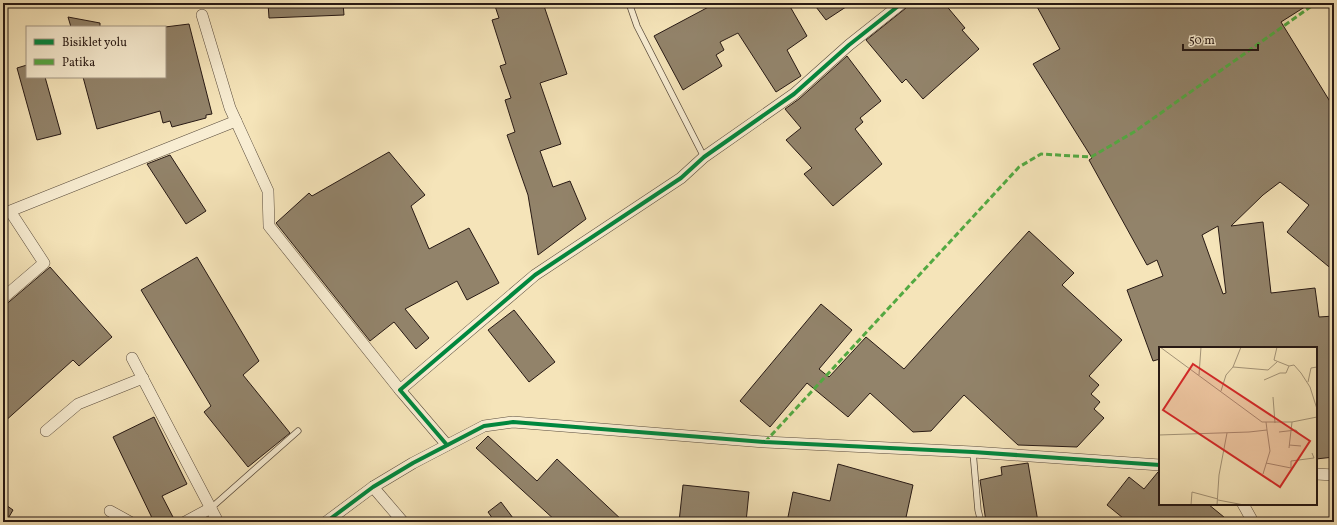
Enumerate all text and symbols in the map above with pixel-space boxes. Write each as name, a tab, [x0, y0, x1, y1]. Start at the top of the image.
legend	[26, 26, 166, 78]
scale bar	[1183, 26, 1258, 52]
text: 50 m	[1189, 33, 1215, 49]
text: Bisiklet yolu	[62, 35, 127, 51]
text: Patika	[62, 55, 95, 71]
inset map	[1159, 347, 1317, 505]

